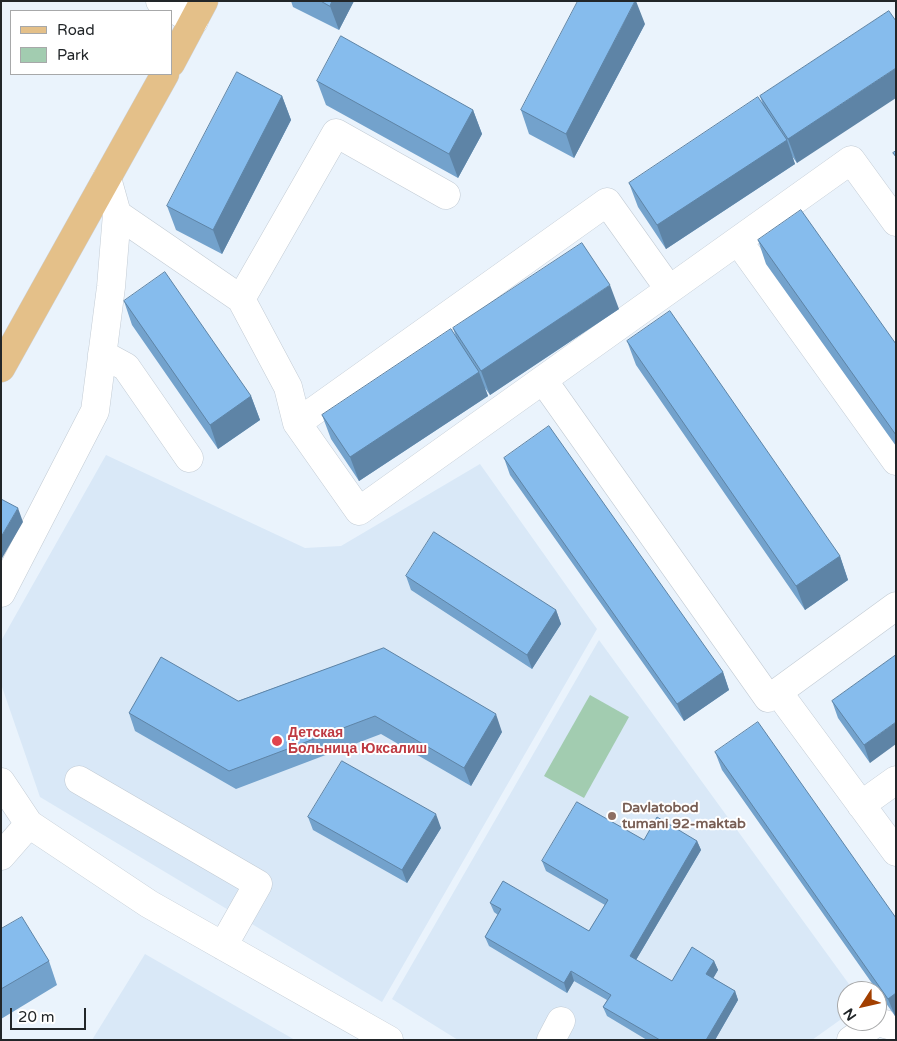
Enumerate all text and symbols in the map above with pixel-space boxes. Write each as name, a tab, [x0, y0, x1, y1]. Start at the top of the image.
legend	[10, 10, 172, 75]
text: Road	[57, 21, 95, 39]
text: Park	[57, 46, 89, 64]
place label: Детская Больница Юксалиш	[288, 725, 427, 758]
marker: Детская Больница Юксалиш	[270, 734, 284, 748]
place label: Davlatobod tumani 92-maktab	[622, 800, 746, 832]
marker: Davlatobod tumani 92-maktab	[606, 810, 618, 822]
north arrow	[837, 981, 887, 1031]
scale bar	[12, 998, 89, 1030]
text: N	[840, 1005, 860, 1024]
text: 20 m	[18, 1008, 55, 1026]

